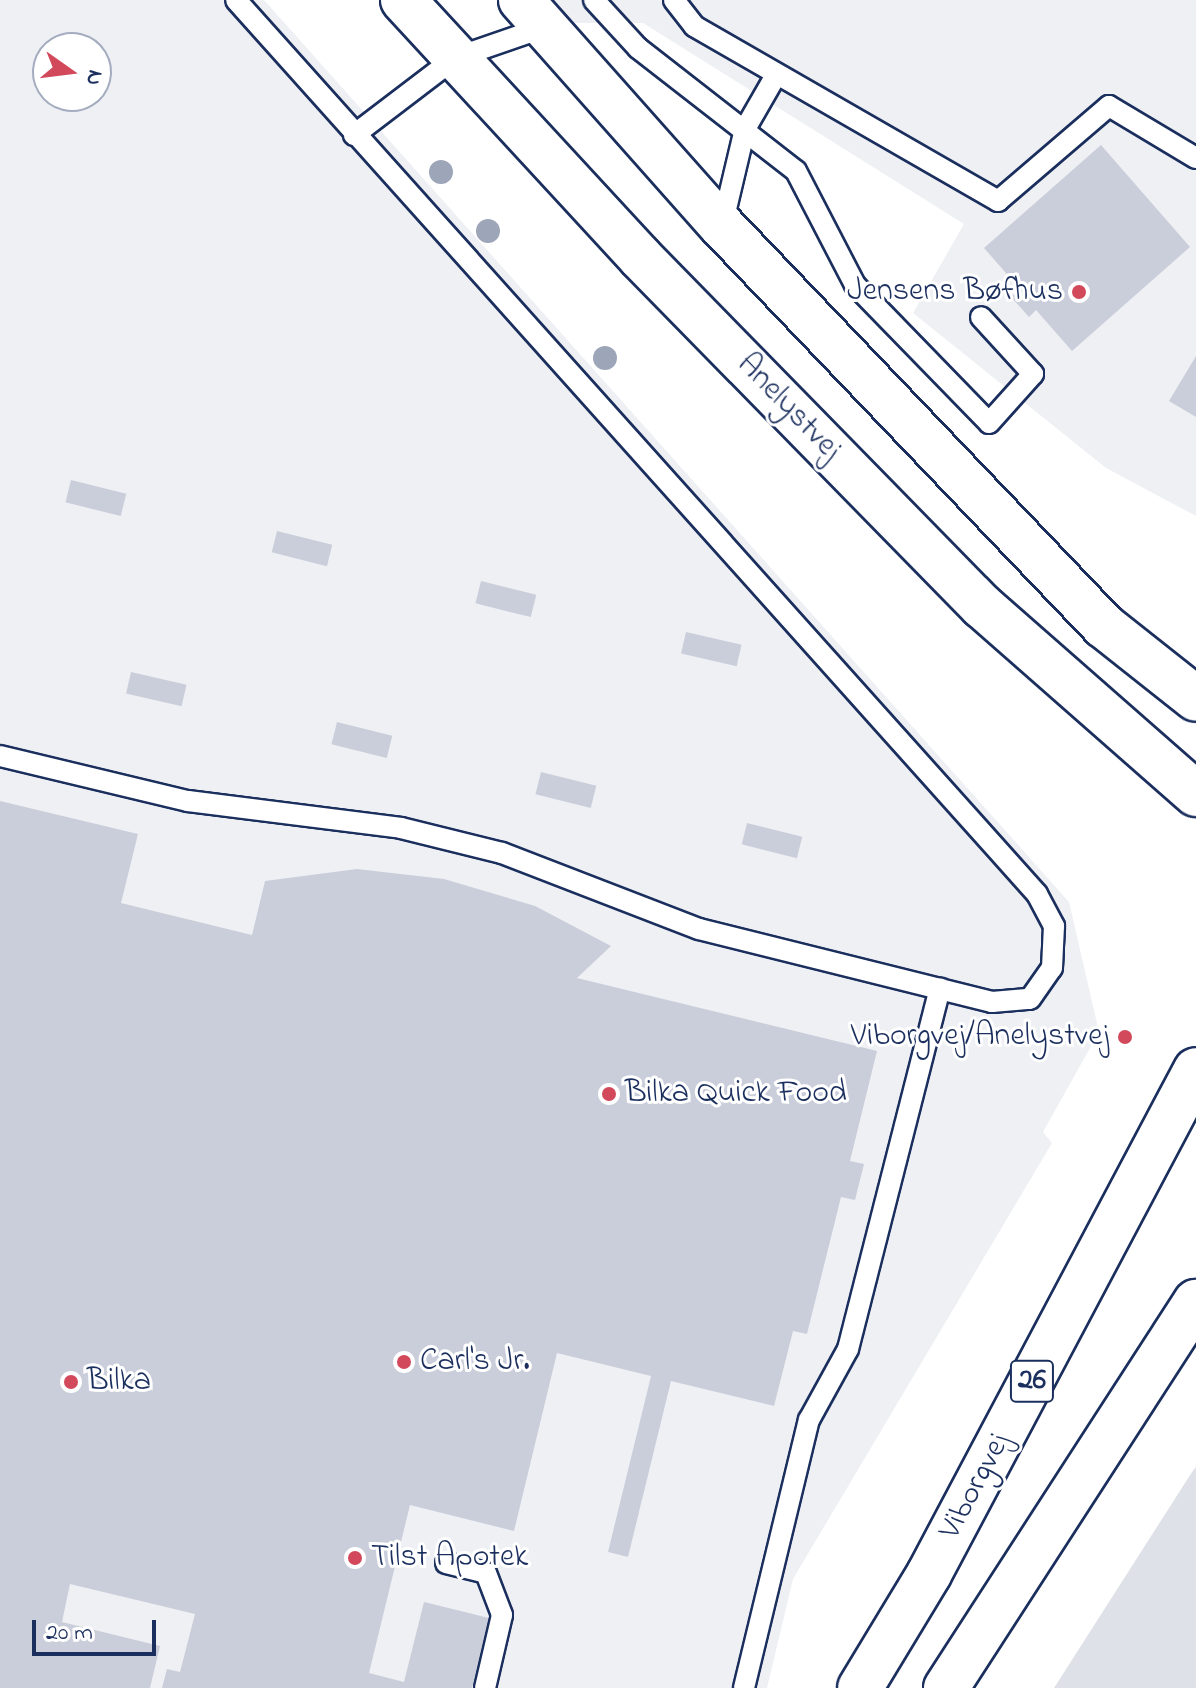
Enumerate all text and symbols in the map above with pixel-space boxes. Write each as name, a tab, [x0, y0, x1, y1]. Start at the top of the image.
north arrow	[32, 32, 112, 112]
text: N	[76, 66, 111, 88]
place label: Jensens Bøfhus	[847, 273, 1063, 311]
marker: Jensens Bøfhus	[1070, 283, 1088, 301]
street label: Anelystvej	[728, 346, 848, 470]
place label: Viborgvej/Anelystvej	[851, 1018, 1109, 1056]
marker: Viborgvej/Anelystvej	[1116, 1028, 1134, 1046]
place label: Bilka Quick Food	[625, 1075, 847, 1113]
marker: Bilka Quick Food	[600, 1085, 618, 1103]
place label: Carl's Jr.	[420, 1343, 530, 1381]
marker: Carl's Jr.	[395, 1353, 413, 1371]
road number: 26	[1008, 1355, 1056, 1407]
place label: Bilka	[87, 1363, 151, 1401]
marker: Bilka	[62, 1373, 80, 1391]
street label: Viborgvej	[932, 1428, 1020, 1546]
place label: Tilst Apotek	[371, 1539, 528, 1577]
marker: Tilst Apotek	[346, 1549, 364, 1567]
scale bar	[36, 1604, 160, 1654]
text: 20 m	[46, 1616, 93, 1651]

